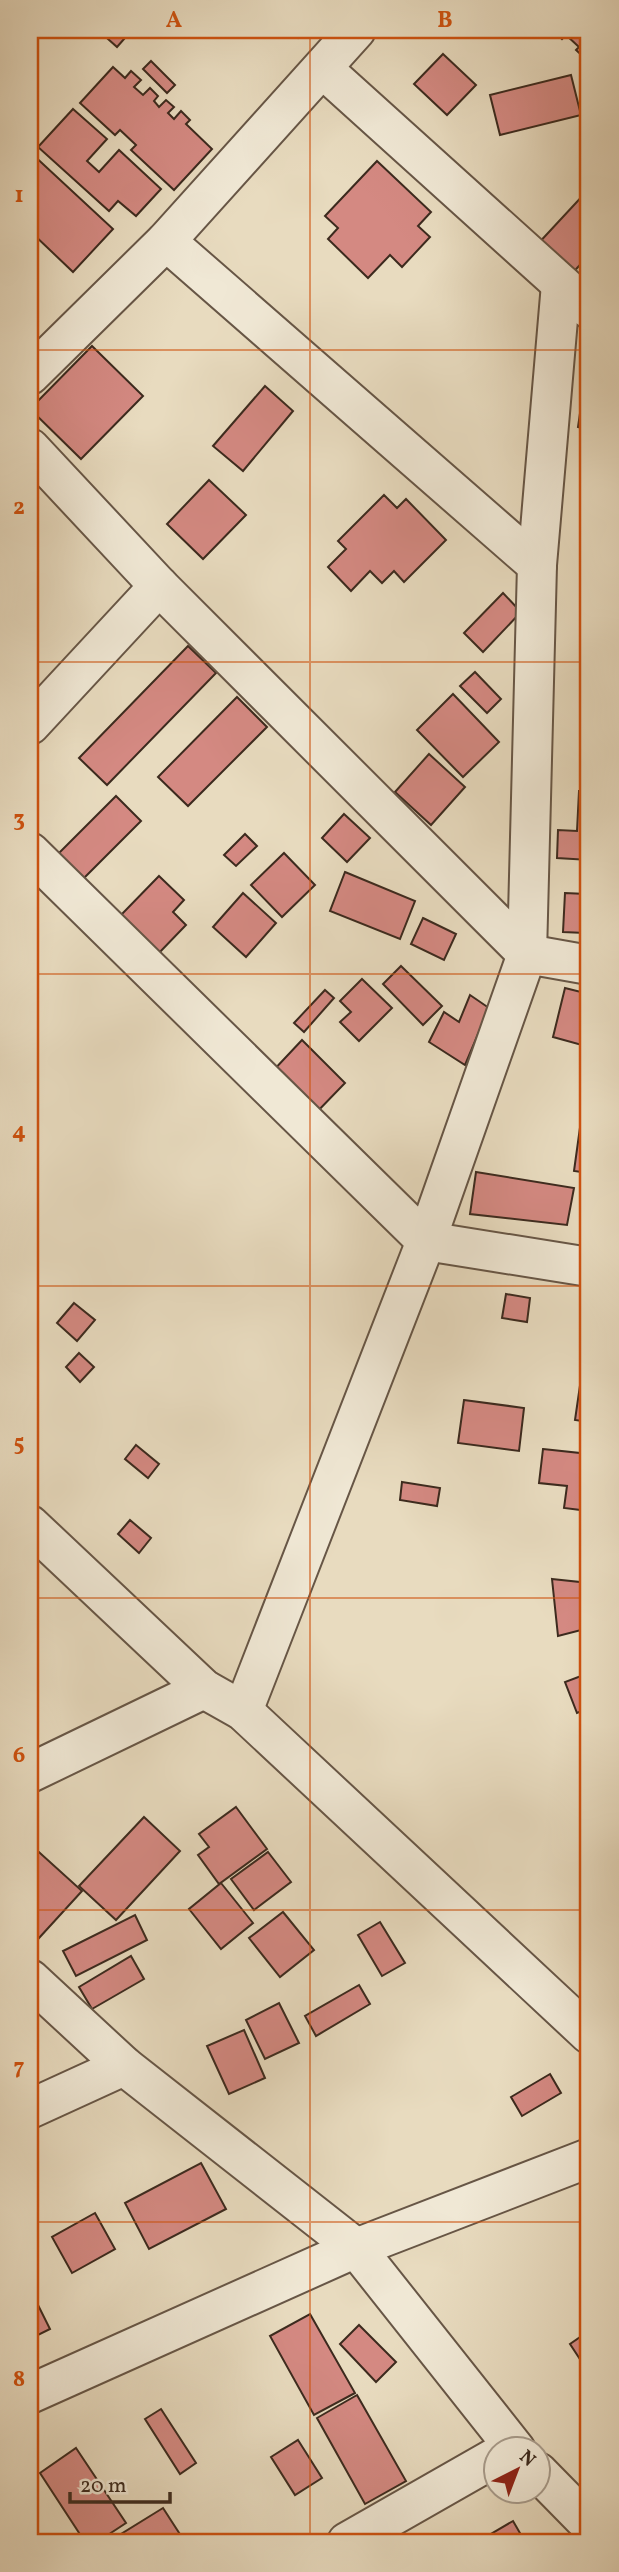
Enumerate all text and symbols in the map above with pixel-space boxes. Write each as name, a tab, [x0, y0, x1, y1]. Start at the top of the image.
text: A	[166, 5, 182, 37]
text: B	[437, 5, 453, 37]
text: 1	[14, 180, 24, 212]
text: 2	[13, 492, 25, 524]
text: 3	[13, 804, 25, 836]
text: 4	[12, 1116, 26, 1148]
text: 5	[13, 1428, 25, 1460]
text: 6	[13, 1740, 25, 1772]
text: 7	[14, 2052, 25, 2084]
text: 8	[13, 2364, 25, 2396]
north arrow	[482, 2436, 552, 2506]
text: N	[513, 2445, 541, 2473]
scale bar	[70, 2460, 170, 2504]
text: 20 m	[80, 2472, 126, 2501]

